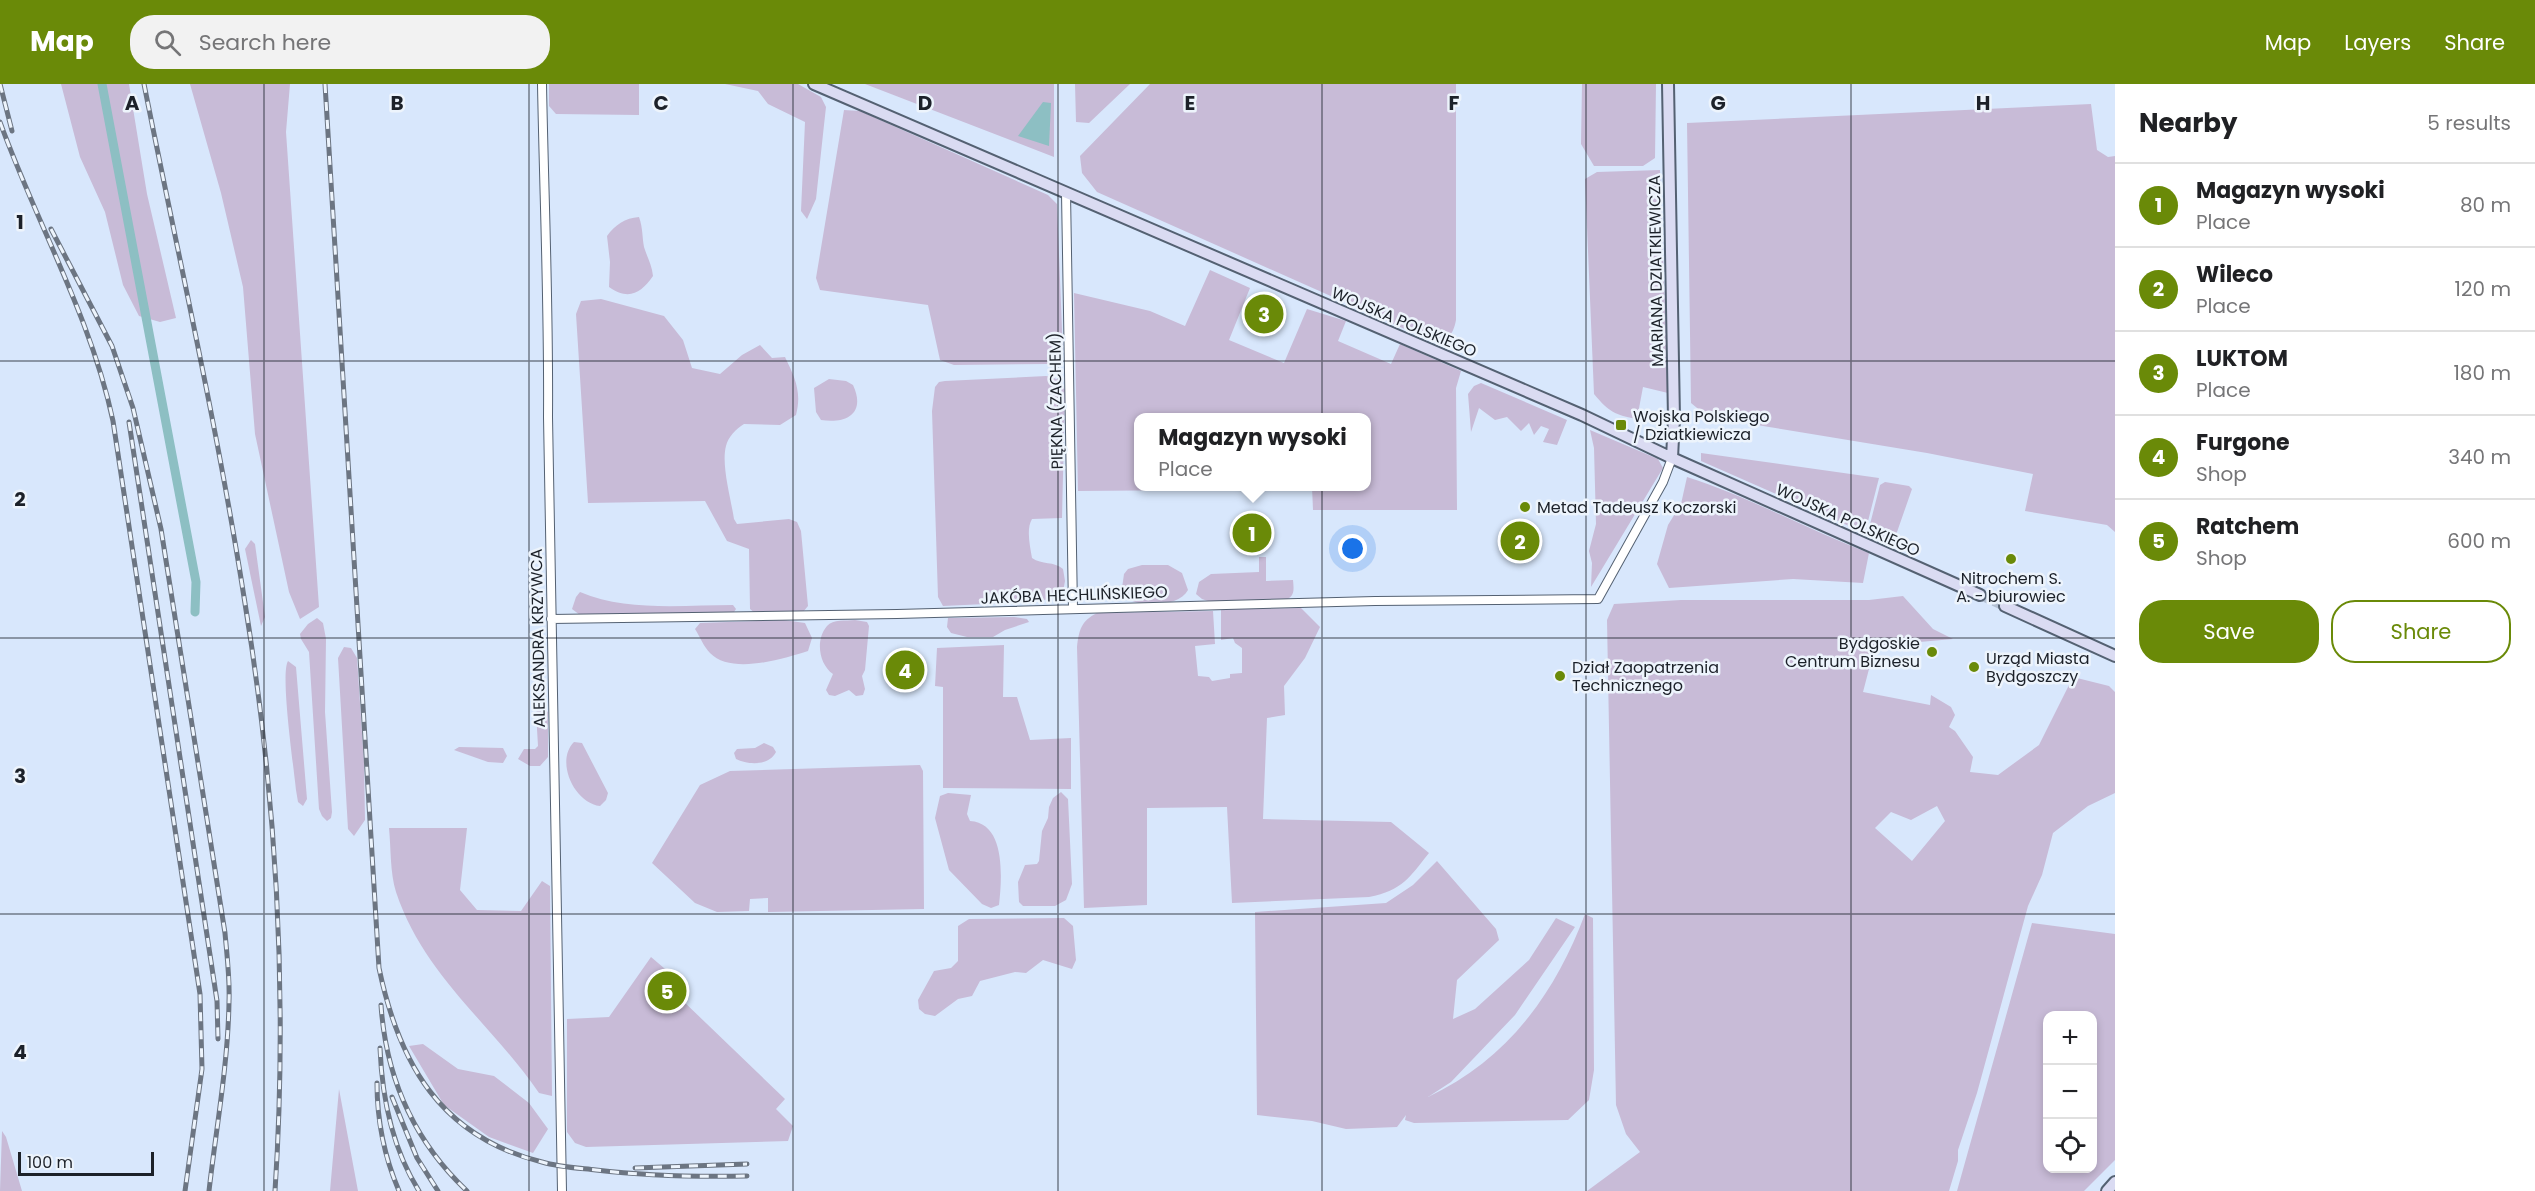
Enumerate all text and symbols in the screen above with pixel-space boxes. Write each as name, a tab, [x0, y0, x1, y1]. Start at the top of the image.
search box	[130, 15, 550, 69]
text: Map	[30, 22, 94, 61]
icon: search	[151, 26, 184, 59]
text: Search here	[199, 27, 331, 58]
text: Map	[2265, 28, 2311, 57]
text: Layers	[2344, 28, 2411, 57]
text: Share	[2444, 28, 2505, 57]
text: A	[125, 89, 140, 117]
text: B	[390, 89, 404, 117]
text: C	[653, 89, 669, 117]
text: D	[918, 89, 932, 117]
text: E	[1185, 89, 1195, 117]
text: F	[1449, 89, 1460, 117]
text: G	[1710, 89, 1726, 117]
text: H	[1976, 89, 1990, 117]
text: Nearby	[2139, 105, 2237, 141]
text: 5 results	[2427, 109, 2511, 137]
street label: MARIANA DZIATKIEWICZA	[1643, 175, 1669, 367]
text: Magazyn wysoki	[2196, 175, 2385, 206]
text: 1	[2155, 191, 2162, 219]
text: 80 m	[2460, 191, 2511, 219]
text: 1	[16, 208, 24, 236]
text: Place	[2196, 208, 2251, 236]
text: Wileco	[2196, 259, 2273, 290]
text: 2	[2153, 275, 2164, 303]
text: 120 m	[2455, 275, 2511, 303]
street label: WOJSKA POLSKIEGO	[1328, 281, 1480, 363]
pin: 3	[1244, 292, 1284, 336]
text: Place	[2196, 292, 2251, 320]
street label: PIĘKNA (ZACHEM)	[1043, 332, 1069, 470]
text: LUKTOM	[2196, 343, 2288, 374]
text: 3	[2152, 359, 2165, 387]
text: 180 m	[2453, 359, 2511, 387]
text: Place	[2196, 376, 2251, 404]
place label: Wojska Polskiego / Dziatkiewicza	[1633, 405, 1769, 446]
popup	[1134, 413, 1371, 491]
marker: Wojska Polskiego / Dziatkiewicza	[1614, 418, 1628, 432]
text: Magazyn wysoki	[1158, 422, 1347, 453]
text: Furgone	[2196, 427, 2290, 458]
text: 4	[2152, 443, 2165, 471]
text: 340 m	[2448, 443, 2511, 471]
text: Place	[1158, 455, 1213, 483]
text: Shop	[2196, 460, 2247, 488]
street label: WOJSKA POLSKIEGO	[1772, 478, 1924, 562]
text: 2	[14, 485, 26, 513]
place label: Metad Tadeusz Koczorski	[1537, 496, 1736, 519]
marker: Metad Tadeusz Koczorski	[1518, 500, 1532, 514]
pin: 1	[1232, 510, 1272, 556]
text: Ratchem	[2196, 511, 2299, 542]
pin: 2	[1500, 518, 1540, 564]
text: 5	[2152, 527, 2165, 555]
text: 600 m	[2447, 527, 2511, 555]
your location	[1338, 534, 1367, 563]
text: Shop	[2196, 544, 2247, 572]
street label: ALEKSANDRA KRZYWCA	[525, 548, 551, 728]
marker: Nitrochem S. A. - biurowiec	[2004, 552, 2018, 566]
place label: Nitrochem S. A. - biurowiec	[1956, 567, 2066, 608]
street label: JAKÓBA HECHLIŃSKIEGO	[980, 580, 1168, 610]
button: Save	[2139, 600, 2319, 663]
button: Share	[2331, 600, 2511, 663]
place label: Bydgoskie Centrum Biznesu	[1785, 632, 1920, 673]
marker: Bydgoskie Centrum Biznesu	[1925, 645, 1939, 659]
place label: Urząd Miasta Bydgoszczy	[1986, 647, 2089, 688]
pin: 4	[886, 648, 924, 692]
place label: Dział Zaopatrzenia Technicznego	[1572, 656, 1719, 697]
marker: Urząd Miasta Bydgoszczy	[1967, 660, 1981, 674]
marker: Dział Zaopatrzenia Technicznego	[1553, 669, 1567, 683]
text: 3	[14, 762, 26, 790]
pin: 5	[648, 968, 686, 1014]
map controls	[2043, 1011, 2097, 1173]
button: +	[2043, 1011, 2097, 1065]
text: 4	[13, 1038, 27, 1066]
button: −	[2043, 1065, 2097, 1119]
button: locate	[2043, 1119, 2097, 1173]
scale bar	[18, 1149, 154, 1176]
text: 100 m	[27, 1151, 73, 1174]

